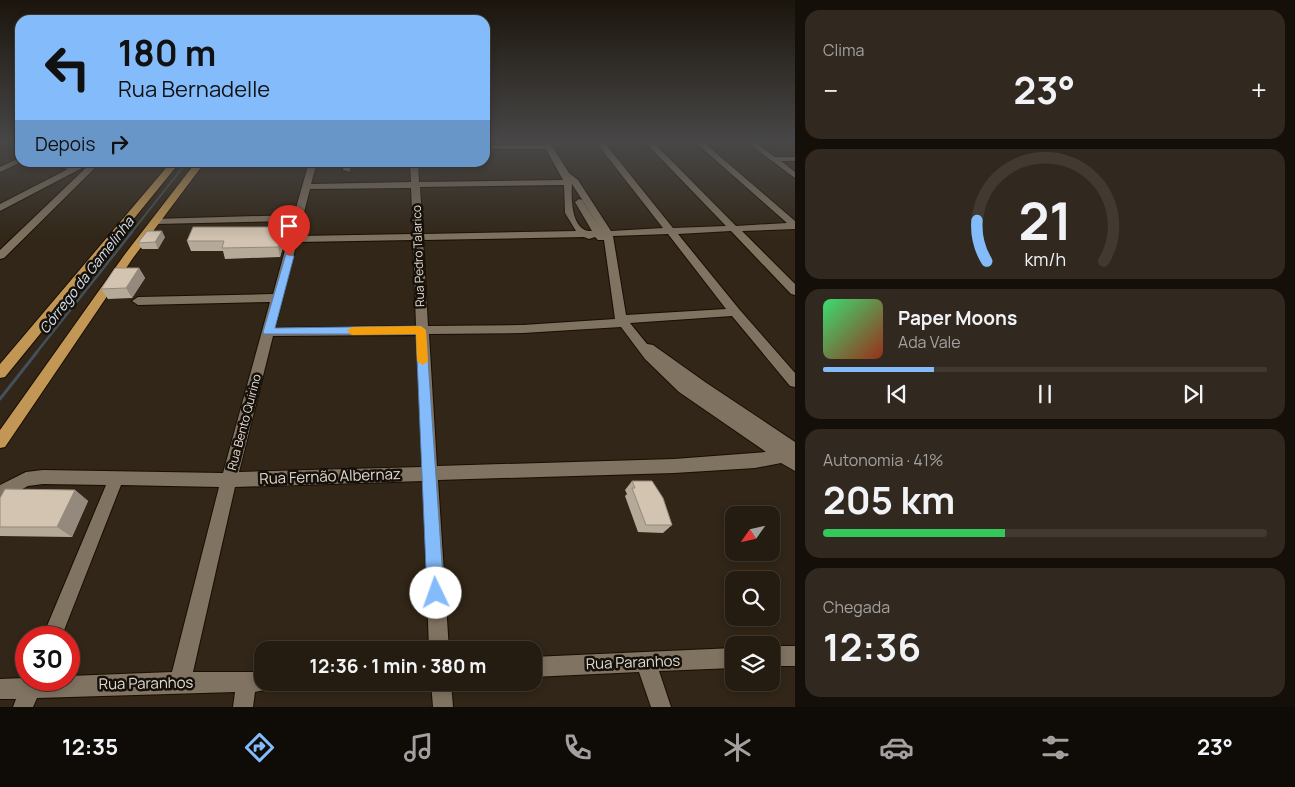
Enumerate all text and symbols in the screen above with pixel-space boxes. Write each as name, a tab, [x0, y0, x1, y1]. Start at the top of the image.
text: 180 m	[118, 29, 216, 77]
icon: left	[35, 35, 100, 100]
text: Clima	[823, 39, 864, 61]
text: 23°	[1014, 63, 1075, 115]
text: −	[823, 71, 838, 109]
text: +	[1251, 71, 1267, 109]
text: Rua Bernadelle	[118, 74, 270, 104]
icon: right	[105, 130, 133, 158]
text: Depois	[35, 131, 95, 157]
text: 21	[1018, 185, 1072, 256]
pin	[268, 205, 310, 256]
street label: Rua Pedro Talarico	[408, 205, 428, 307]
water label: Córrego da Gamelinha	[34, 212, 138, 337]
icon: arrive	[275, 212, 303, 240]
text: km/h	[1024, 247, 1066, 271]
text: Paper Moons	[898, 305, 1017, 331]
text: Ada Vale	[898, 331, 961, 353]
street label: Rua Bento Quirino	[223, 372, 265, 472]
icon: previous	[883, 380, 911, 408]
icon: pause	[1031, 380, 1059, 408]
icon: next	[1179, 380, 1207, 408]
text: Autonomia · 41%	[823, 449, 943, 471]
street label: Rua Fernão Albernaz	[259, 463, 401, 489]
text: 205 km	[823, 473, 955, 525]
north arrow	[725, 506, 780, 561]
map controls	[725, 506, 780, 691]
position arrow	[409, 566, 461, 618]
button: search	[725, 571, 780, 626]
text: Chegada	[823, 596, 890, 618]
text: 12:36	[823, 620, 921, 672]
speed limit sign: 30	[15, 626, 80, 691]
button: layers	[725, 636, 780, 691]
street label: Rua Paranhos	[585, 650, 681, 674]
text: 12:36 · 1 min · 380 m	[310, 653, 486, 679]
street label: Rua Paranhos	[98, 672, 194, 694]
icon: directions	[242, 730, 277, 765]
icon: music	[401, 730, 436, 765]
icon: phone	[560, 730, 595, 765]
icon: climate	[720, 730, 755, 765]
icon: car	[879, 730, 914, 765]
icon: filters	[1038, 730, 1073, 765]
text: 12:35	[62, 732, 118, 762]
text: 23°	[1197, 732, 1233, 762]

